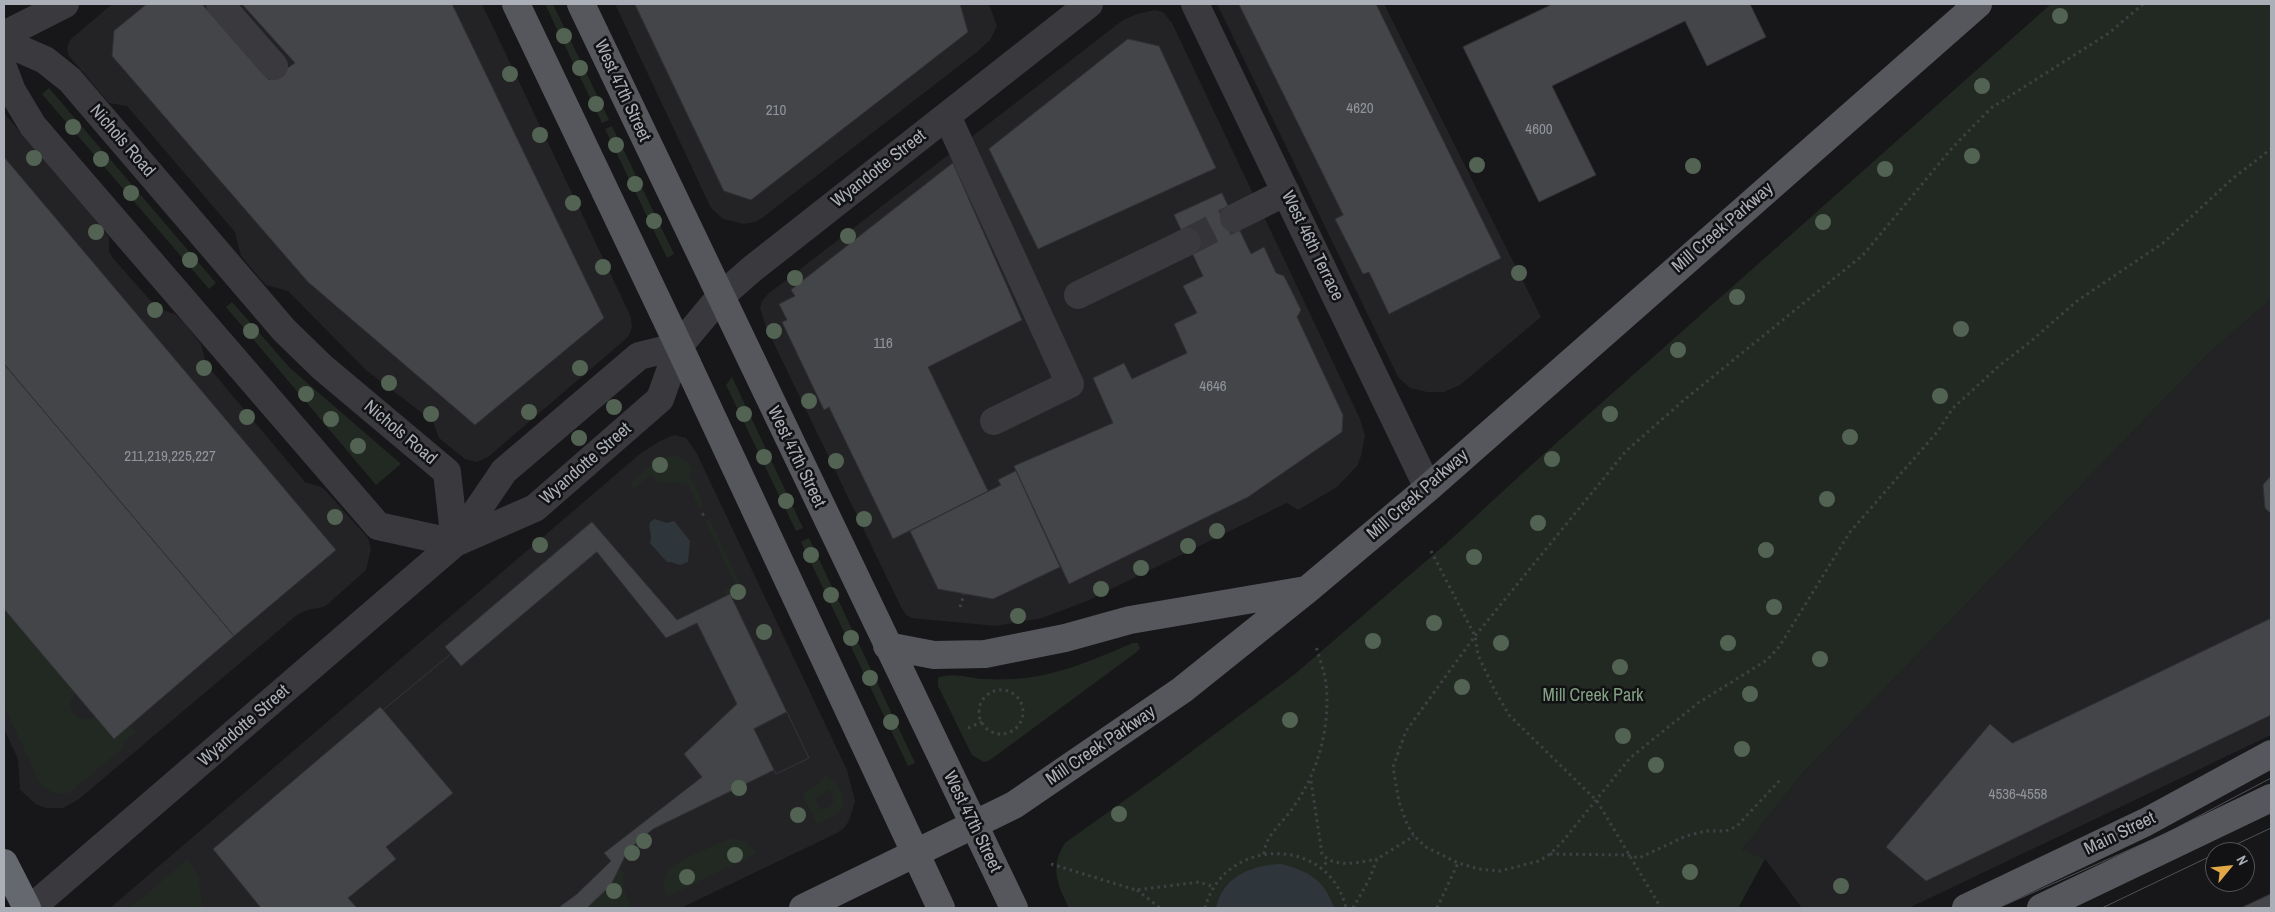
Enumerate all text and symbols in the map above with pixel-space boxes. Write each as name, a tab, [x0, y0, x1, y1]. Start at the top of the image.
street label: West 47th Street	[589, 37, 655, 145]
street label: Nichols Road	[85, 100, 159, 182]
house number: 4620	[1346, 100, 1374, 118]
house number: 210	[766, 102, 786, 120]
house number: 4600	[1525, 121, 1553, 139]
street label: Wyandotte Street	[827, 125, 931, 213]
street label: Mill Creek Parkway	[1668, 178, 1778, 278]
street label: West 46th Terrace	[1276, 188, 1348, 304]
house number: 116	[873, 335, 893, 353]
house number: 4646	[1199, 378, 1227, 396]
street label: Nichols Road	[359, 396, 441, 470]
street label: West 47th Street	[762, 403, 830, 511]
street label: Wyandotte Street	[536, 418, 636, 510]
street label: Mill Creek Parkway	[1363, 445, 1473, 545]
house number: 211,219,225,227	[124, 448, 216, 466]
street label: Wyandotte Street	[194, 680, 294, 772]
park label: Mill Creek Park	[1543, 685, 1643, 707]
street label: Mill Creek Parkway	[1042, 702, 1160, 790]
street label: West 47th Street	[938, 768, 1006, 876]
house number: 4536-4558	[1989, 786, 2047, 804]
street label: Main Street	[2081, 808, 2159, 860]
north arrow	[2205, 842, 2255, 892]
text: N	[2232, 853, 2252, 868]

